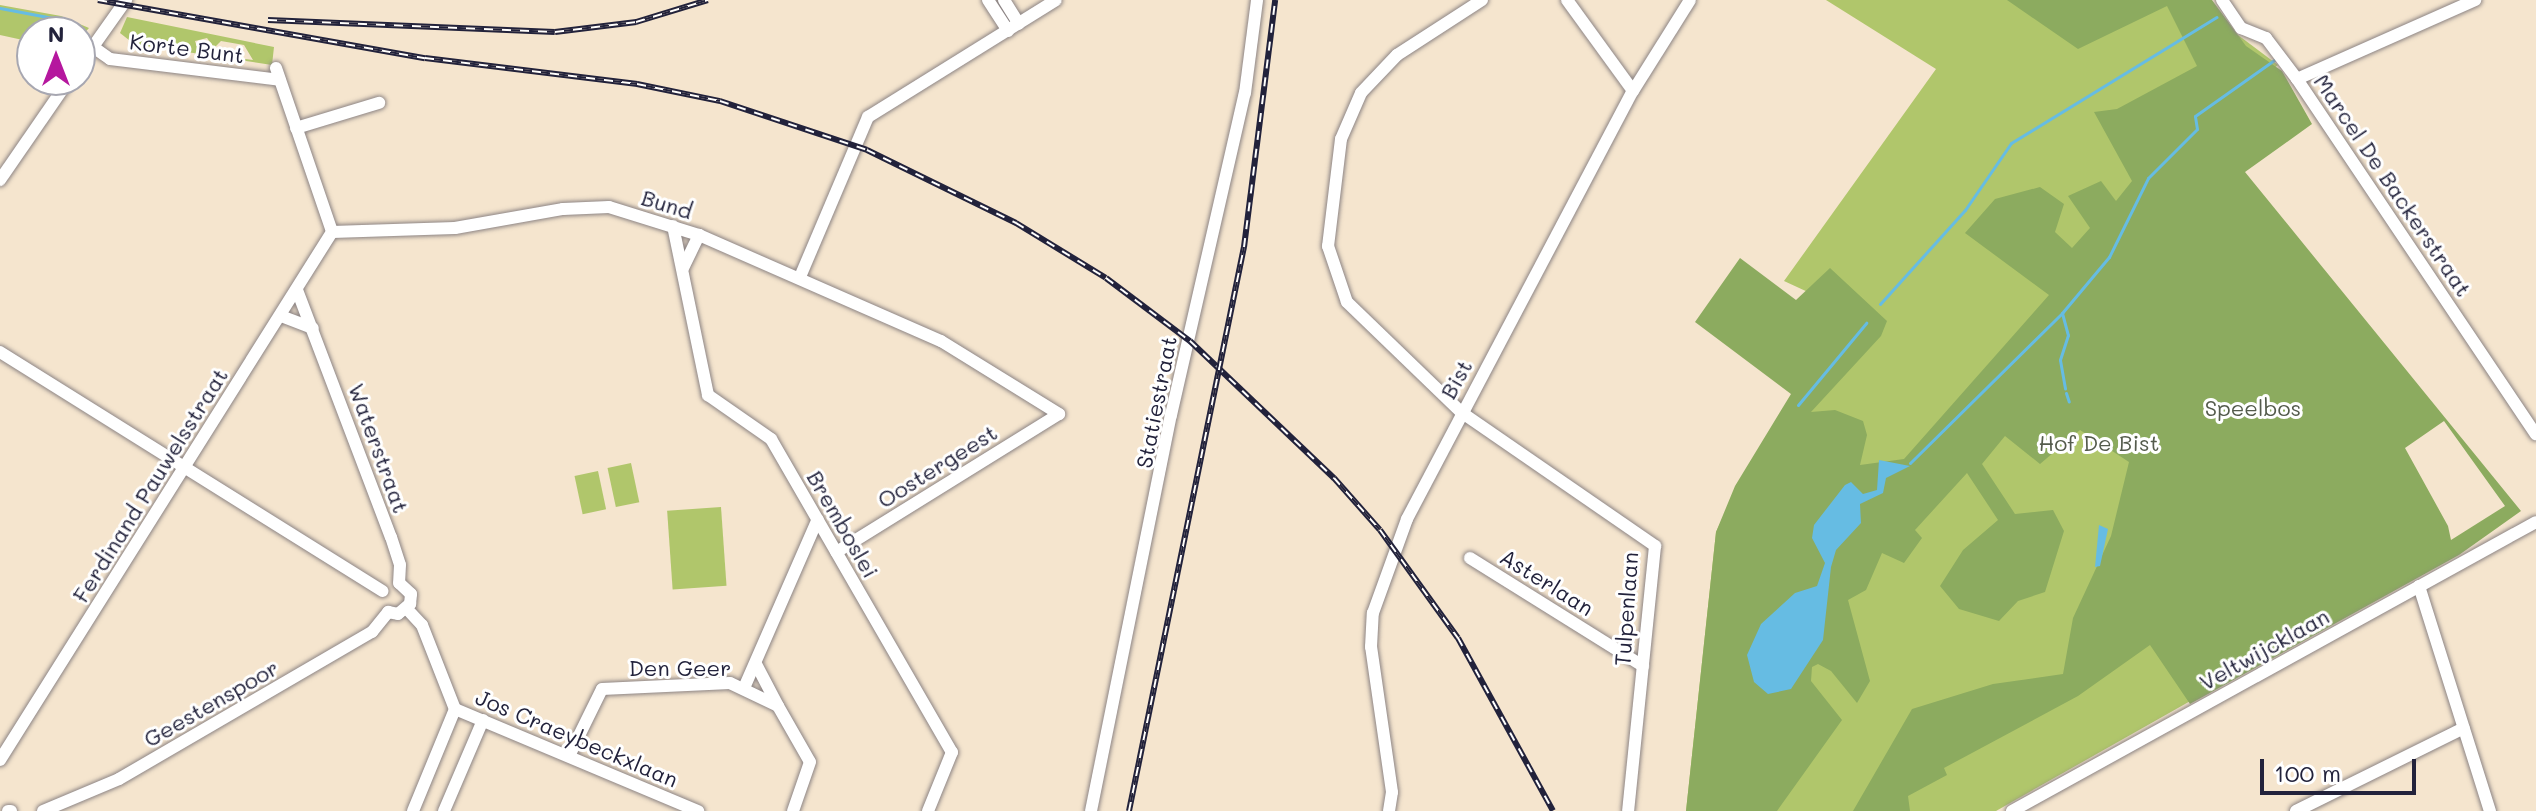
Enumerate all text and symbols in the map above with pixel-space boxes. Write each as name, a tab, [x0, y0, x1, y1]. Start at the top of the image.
north arrow	[16, 16, 96, 96]
text: N	[48, 19, 64, 48]
street label: Korte Bunt	[128, 28, 246, 68]
street label: Marcel De Backerstraat	[2309, 69, 2477, 301]
street label: Bund	[638, 184, 696, 224]
street label: Statiestraat	[1130, 334, 1182, 470]
street label: Bist	[1435, 355, 1477, 403]
street label: Ferdinand Pauwelsstraat	[67, 363, 233, 607]
street label: Waterstraat	[343, 380, 415, 516]
park label: Speelbos	[2205, 395, 2301, 421]
street label: Oostergeest	[872, 419, 1002, 513]
park label: Hof De Bist	[2039, 430, 2159, 456]
street label: Bremboslei	[802, 466, 884, 582]
street label: Asterlaan	[1495, 543, 1599, 621]
street label: Tulpenlaan	[1609, 551, 1643, 667]
street label: Veltwijcklaan	[2195, 603, 2333, 695]
street label: Geestenspoor	[139, 654, 283, 752]
street label: Den Geer	[629, 655, 731, 681]
street label: Jos Craeybeckxlaan	[472, 683, 682, 793]
scale bar	[2264, 743, 2420, 793]
text: 100 m	[2274, 757, 2341, 788]

